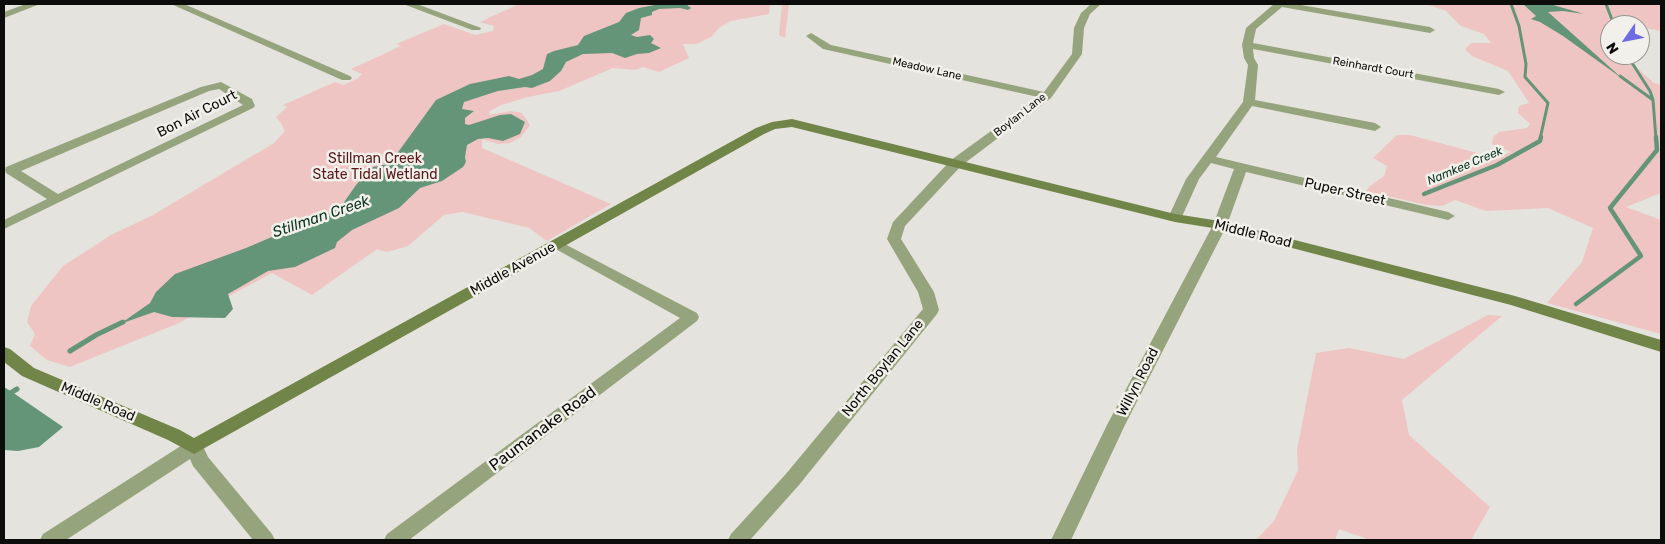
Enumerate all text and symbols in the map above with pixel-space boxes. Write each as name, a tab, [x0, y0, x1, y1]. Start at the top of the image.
north arrow	[1600, 15, 1650, 65]
text: N	[1603, 39, 1623, 57]
street label: Reinhardt Court	[1332, 54, 1414, 82]
street label: Meadow Lane	[891, 55, 963, 83]
street label: Bon Air Court	[154, 87, 240, 141]
street label: Boylan Lane	[991, 90, 1049, 140]
water label: Namkee Creek	[1425, 144, 1505, 188]
park label: Stillman Creek State Tidal Wetland	[312, 151, 438, 184]
street label: Puper Street	[1303, 174, 1387, 210]
water label: Stillman Creek	[270, 192, 372, 242]
street label: Middle Road	[1213, 216, 1293, 252]
street label: Middle Avenue	[467, 239, 559, 299]
street label: North Boylan Lane	[839, 316, 927, 420]
street label: Willyn Road	[1114, 345, 1162, 419]
street label: Middle Road	[58, 379, 138, 425]
street label: Paumanake Road	[486, 383, 600, 475]

